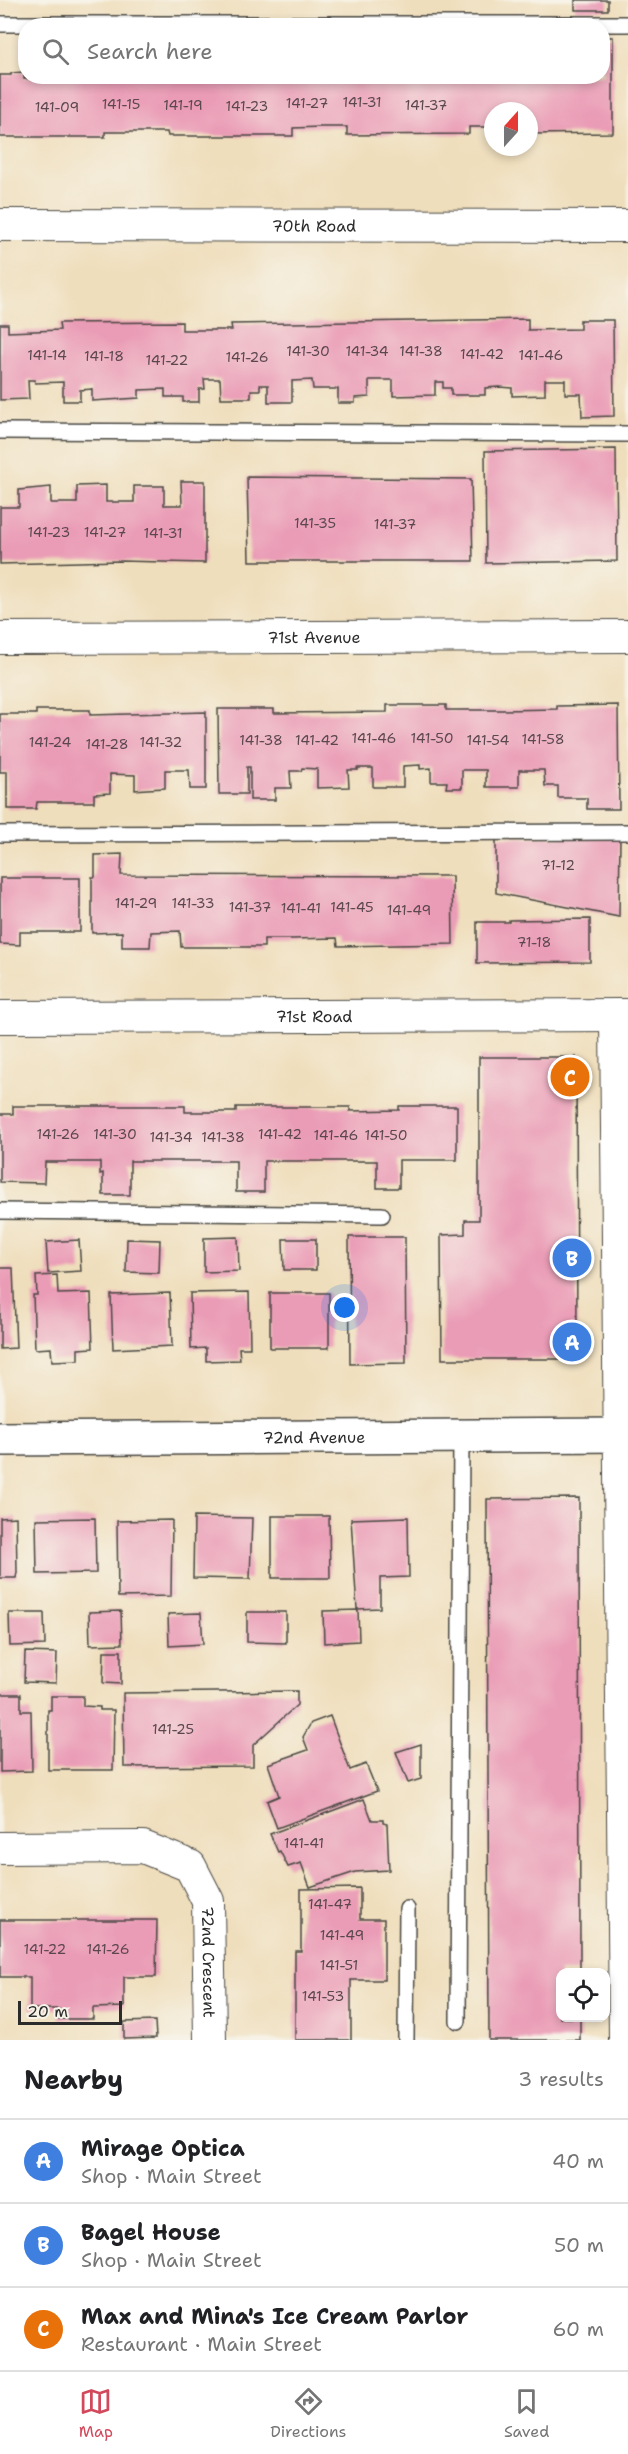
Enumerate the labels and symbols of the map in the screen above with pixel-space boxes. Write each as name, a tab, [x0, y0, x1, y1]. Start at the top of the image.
house number: 141-31	[342, 93, 382, 111]
house number: 141-27	[286, 94, 328, 112]
house number: 141-15	[102, 95, 140, 113]
house number: 141-19	[163, 96, 203, 114]
house number: 141-37	[405, 96, 447, 114]
house number: 141-23	[226, 97, 268, 115]
house number: 141-09	[35, 98, 79, 116]
north arrow	[484, 102, 538, 156]
street label: 70th Road	[272, 215, 356, 236]
house number: 141-30	[286, 342, 330, 360]
house number: 141-34	[345, 342, 389, 360]
house number: 141-38	[399, 342, 443, 360]
house number: 141-42	[460, 345, 504, 363]
house number: 141-14	[27, 346, 67, 364]
house number: 141-46	[519, 346, 563, 364]
house number: 141-18	[84, 347, 124, 365]
house number: 141-26	[226, 348, 268, 366]
house number: 141-22	[146, 351, 188, 369]
house number: 141-35	[294, 514, 336, 532]
house number: 141-37	[374, 515, 416, 533]
house number: 141-23	[28, 523, 70, 541]
house number: 141-27	[84, 523, 126, 541]
house number: 141-31	[143, 524, 183, 542]
street label: 71st Avenue	[267, 626, 361, 648]
house number: 141-46	[352, 729, 396, 747]
house number: 141-50	[410, 729, 454, 747]
house number: 141-58	[522, 730, 564, 748]
house number: 141-38	[239, 731, 283, 749]
house number: 141-42	[295, 731, 339, 749]
house number: 141-54	[467, 731, 510, 749]
house number: 141-24	[29, 733, 71, 751]
house number: 141-32	[140, 733, 182, 751]
house number: 141-28	[85, 735, 129, 753]
house number: 71-12	[541, 856, 575, 874]
house number: 141-29	[115, 894, 157, 912]
house number: 141-33	[172, 894, 214, 912]
house number: 141-37	[229, 898, 271, 916]
house number: 141-45	[330, 898, 374, 916]
house number: 141-41	[281, 899, 321, 917]
house number: 141-49	[387, 901, 431, 919]
house number: 71-18	[517, 933, 551, 951]
street label: 71st Road	[276, 1005, 352, 1027]
pin: C	[550, 1054, 590, 1100]
house number: 141-26	[37, 1125, 79, 1143]
house number: 141-30	[93, 1125, 137, 1143]
house number: 141-42	[258, 1125, 302, 1143]
house number: 141-46	[314, 1126, 358, 1144]
house number: 141-50	[364, 1126, 408, 1144]
house number: 141-34	[149, 1128, 193, 1146]
house number: 141-38	[201, 1128, 245, 1146]
pin: B	[552, 1236, 592, 1280]
your location	[330, 1293, 359, 1322]
pin: A	[552, 1320, 592, 1364]
street label: 72nd Avenue	[263, 1426, 365, 1448]
house number: 141-25	[152, 1720, 194, 1738]
house number: 141-41	[284, 1834, 324, 1852]
house number: 141-47	[308, 1895, 352, 1913]
street label: 72nd Crescent	[198, 1906, 220, 2018]
house number: 141-49	[320, 1926, 364, 1944]
house number: 141-22	[24, 1940, 66, 1958]
house number: 141-26	[87, 1940, 129, 1958]
house number: 141-51	[320, 1956, 358, 1974]
house number: 141-53	[302, 1987, 344, 2005]
scale bar	[18, 1998, 122, 2026]

